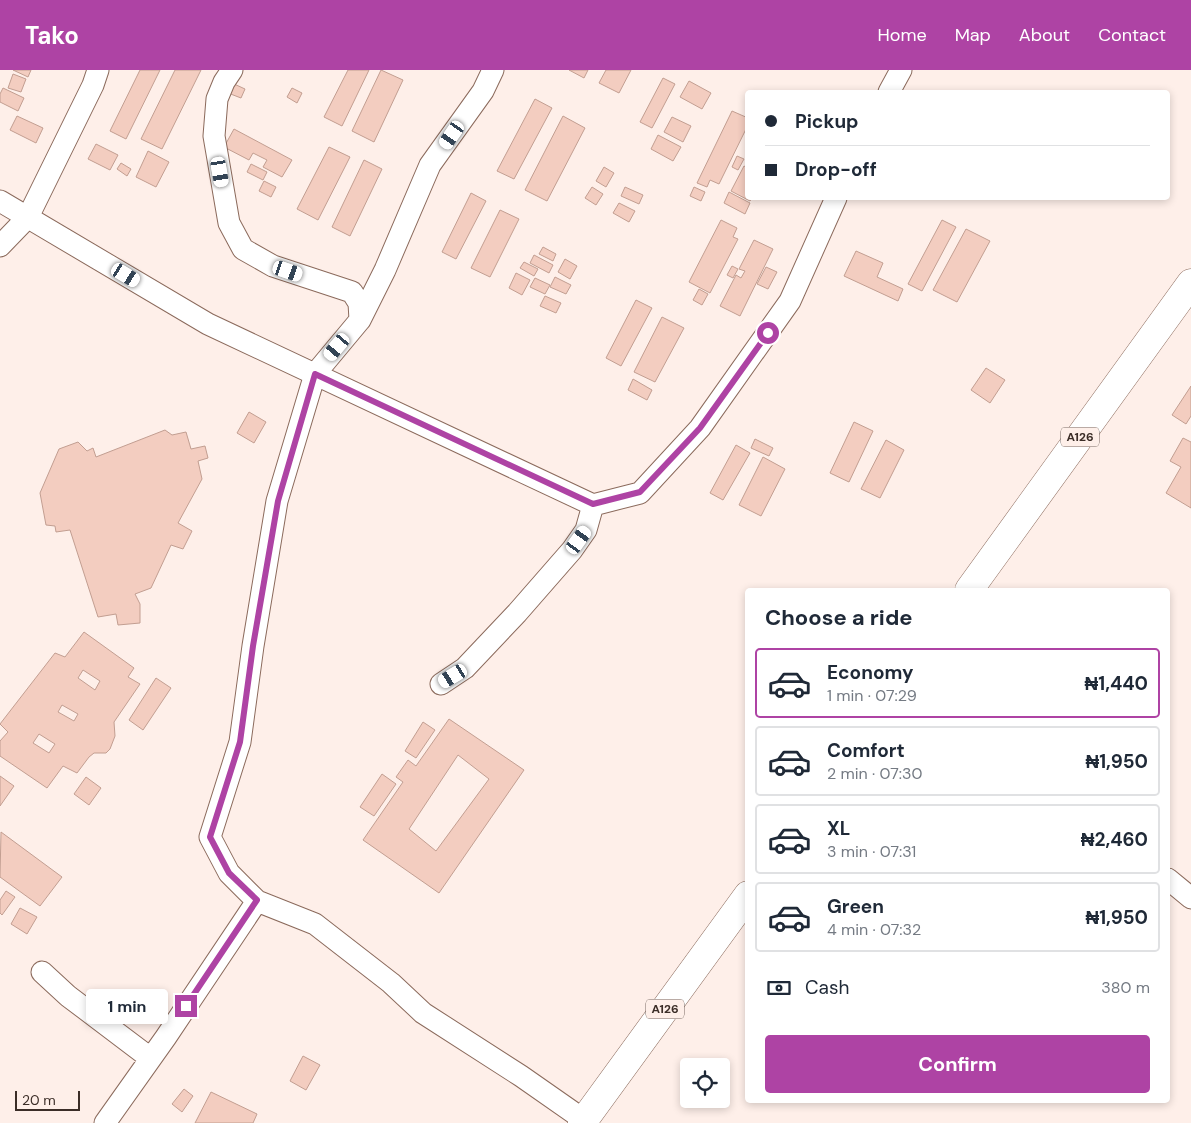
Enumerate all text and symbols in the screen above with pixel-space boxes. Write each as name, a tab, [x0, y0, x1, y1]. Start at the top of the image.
text: Tako	[25, 20, 79, 51]
text: Home	[877, 23, 927, 47]
text: Map	[955, 23, 991, 47]
text: About	[1019, 23, 1070, 47]
text: Contact	[1098, 23, 1166, 47]
text: Pickup	[795, 109, 859, 134]
car	[437, 118, 466, 152]
car	[210, 156, 229, 188]
text: Drop-off	[795, 157, 877, 182]
car	[271, 259, 304, 283]
car	[109, 261, 142, 289]
route start	[757, 322, 779, 344]
car	[321, 331, 352, 363]
road number: A126	[1061, 428, 1099, 447]
car	[564, 523, 593, 557]
text: Choose a ride	[765, 603, 913, 632]
text: Economy	[827, 660, 914, 685]
icon: car	[767, 661, 812, 706]
car	[436, 662, 469, 690]
text: ₦1,440	[1085, 671, 1148, 696]
text: 1 min · 07:29	[827, 685, 917, 706]
text: Comfort	[827, 738, 905, 763]
icon: car	[767, 739, 812, 784]
text: ₦1,950	[1085, 749, 1148, 774]
text: 2 min · 07:30	[827, 763, 922, 784]
text: XL	[827, 816, 850, 841]
icon: car	[767, 817, 812, 862]
text: ₦2,460	[1081, 827, 1148, 852]
text: 3 min · 07:31	[827, 841, 916, 862]
text: Green	[827, 894, 884, 919]
icon: car	[767, 895, 812, 940]
text: ₦1,950	[1085, 905, 1148, 930]
text: 4 min · 07:32	[827, 919, 921, 940]
icon: cash	[765, 974, 793, 1002]
text: Cash	[805, 975, 849, 1000]
text: 380 m	[1101, 977, 1150, 998]
callout: 1 min	[86, 988, 168, 1024]
route end	[175, 995, 197, 1017]
text: 1 min	[108, 996, 146, 1017]
road number: A126	[646, 1000, 684, 1019]
button: Confirm	[765, 1035, 1150, 1093]
map controls	[680, 1058, 730, 1108]
button: locate	[680, 1058, 730, 1108]
scale bar	[15, 1088, 80, 1111]
text: 20 m	[22, 1091, 56, 1109]

